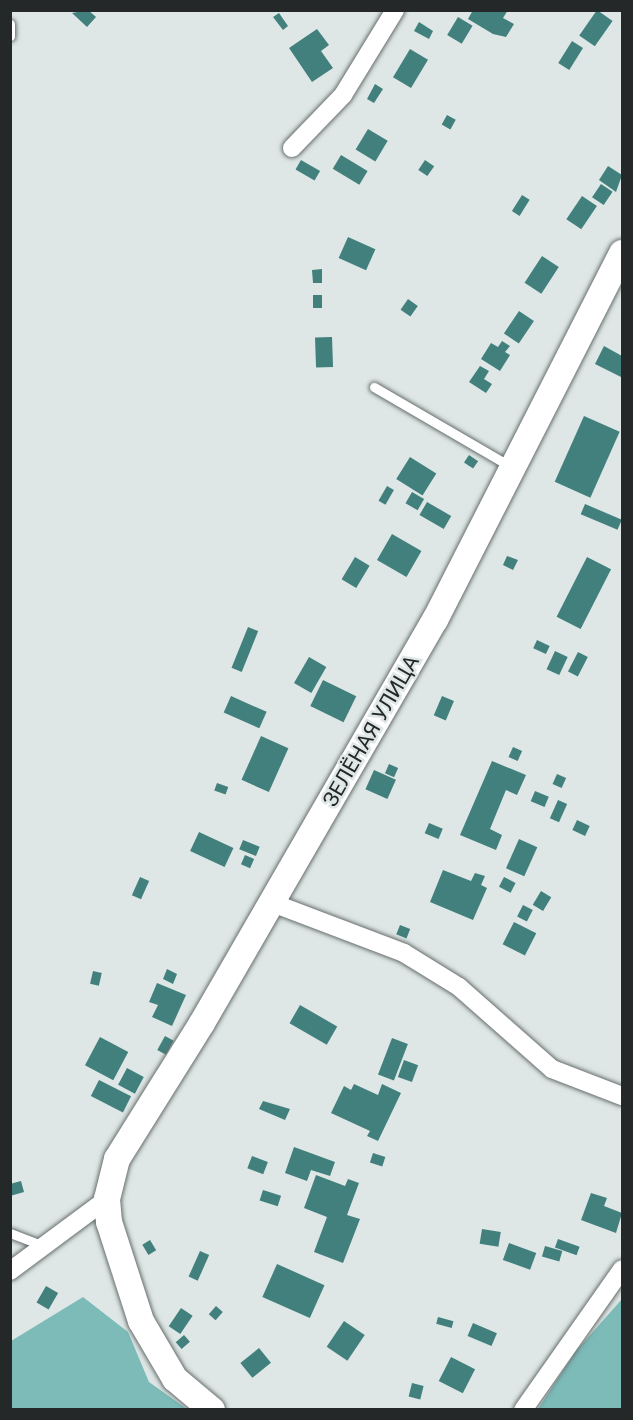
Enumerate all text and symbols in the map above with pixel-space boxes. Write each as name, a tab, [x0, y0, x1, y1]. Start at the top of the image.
street label: ЗЕЛЁНАЯ УЛИЦА	[317, 651, 425, 811]

